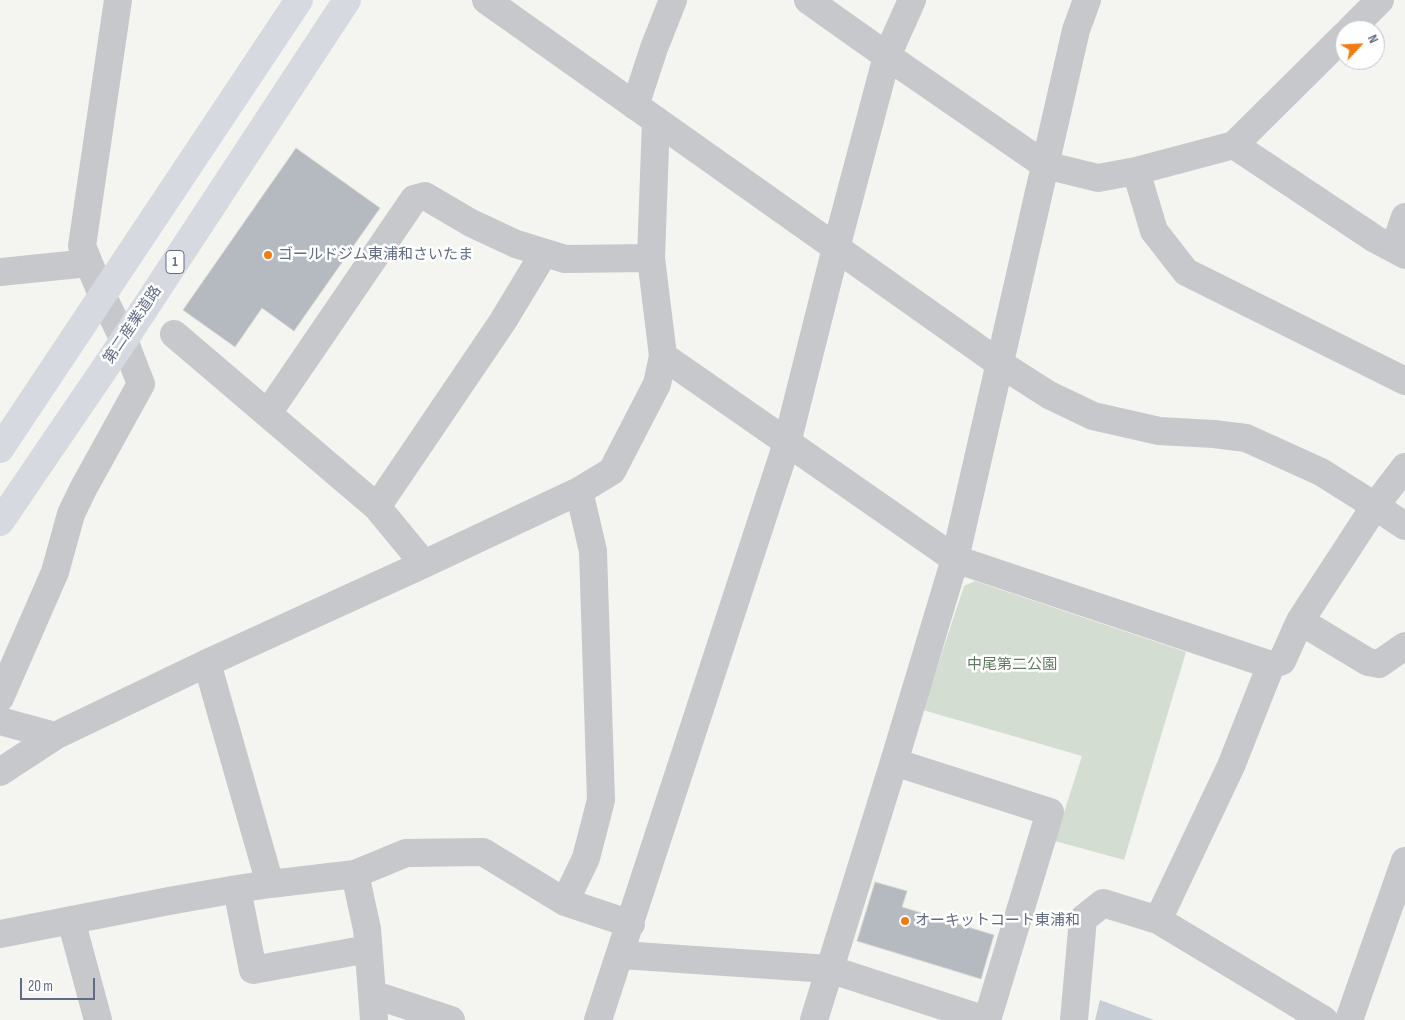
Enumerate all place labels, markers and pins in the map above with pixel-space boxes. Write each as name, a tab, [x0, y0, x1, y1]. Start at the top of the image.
place label: ゴールドジム東浦和さいたま	[278, 246, 473, 264]
marker: ゴールドジム東浦和さいたま	[262, 249, 274, 261]
place label: オーキットコート東浦和	[915, 912, 1080, 930]
marker: オーキットコート東浦和	[899, 915, 911, 927]

